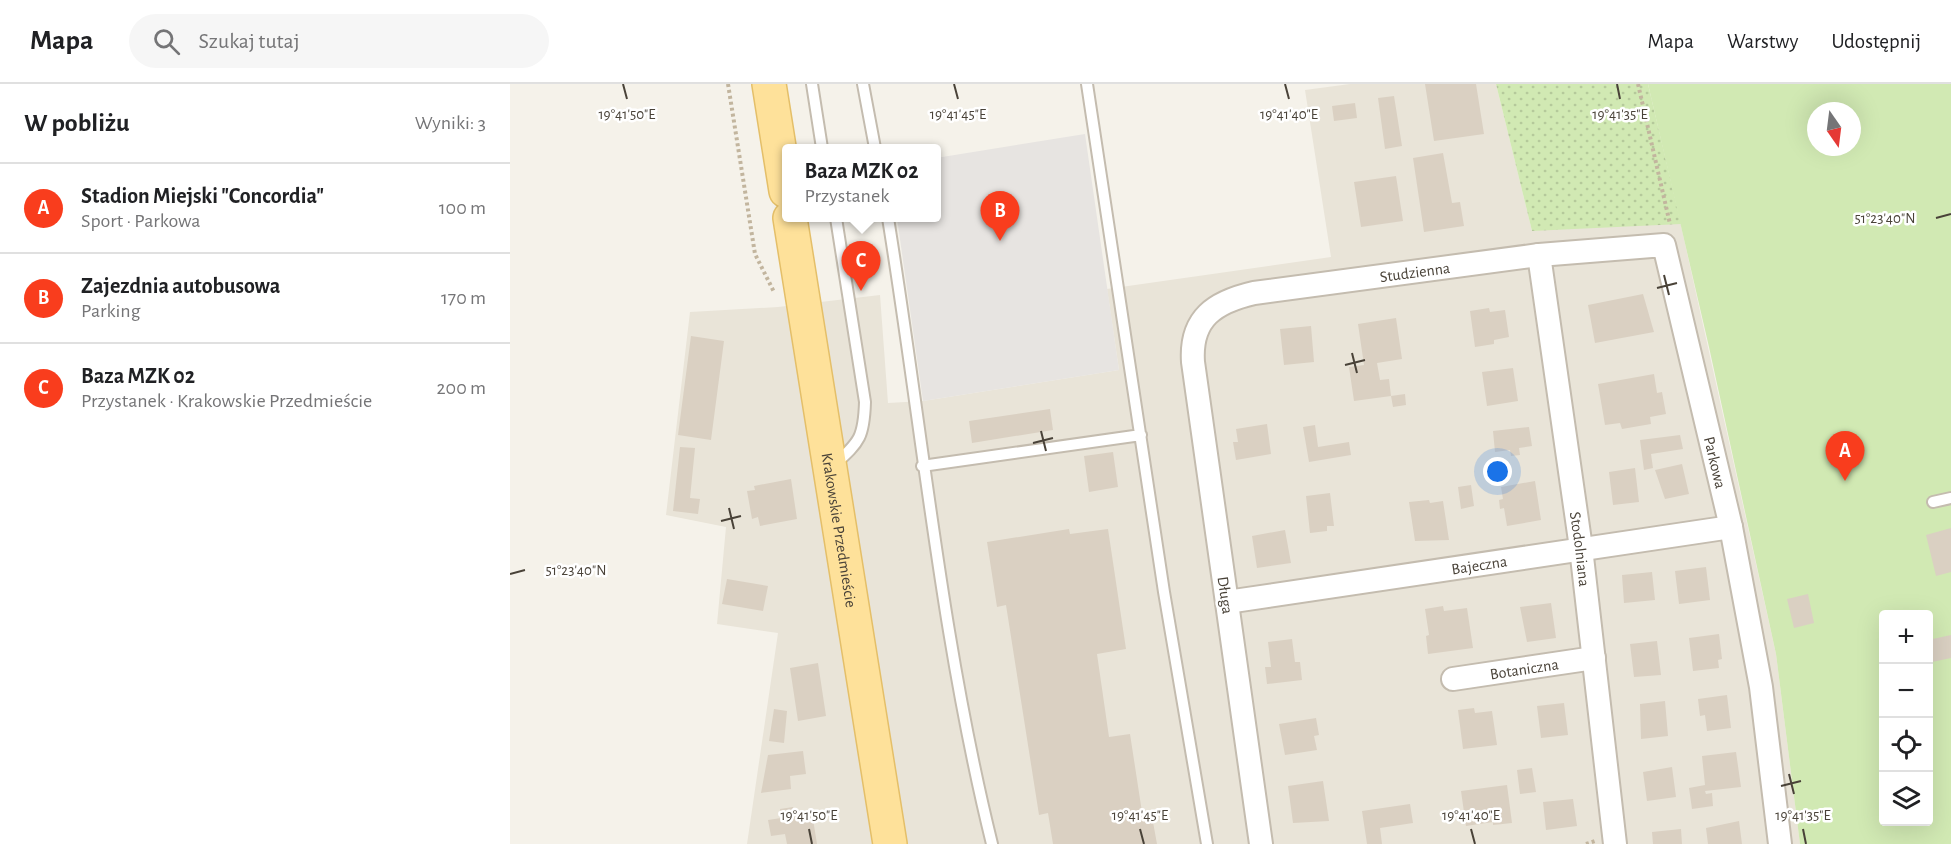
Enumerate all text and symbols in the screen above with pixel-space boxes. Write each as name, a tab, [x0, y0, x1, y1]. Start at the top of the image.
search box	[129, 14, 549, 68]
icon: search	[150, 25, 183, 58]
text: Mapa	[30, 27, 93, 55]
text: Szukaj tutaj	[198, 30, 300, 52]
text: Mapa	[1648, 31, 1694, 52]
text: Warstwy	[1727, 31, 1798, 52]
text: Udostępnij	[1831, 31, 1921, 52]
north arrow	[1807, 102, 1861, 156]
text: 19°41'50"E	[598, 107, 656, 122]
text: 19°41'45"E	[930, 107, 986, 122]
text: 19°41'40"E	[1260, 107, 1318, 122]
text: 19°41'35"E	[1592, 107, 1648, 122]
text: W pobliżu	[24, 110, 130, 136]
text: Wyniki: 3	[415, 113, 486, 133]
popup	[782, 144, 941, 222]
text: Baza MZK 02	[804, 160, 919, 182]
text: Stadion Miejski "Concordia"	[81, 185, 324, 207]
text: Przystanek	[804, 186, 889, 206]
pin: B	[980, 192, 1020, 241]
text: A	[38, 198, 50, 218]
text: 100 m	[439, 198, 486, 218]
text: Sport · Parkowa	[81, 211, 200, 231]
text: 51°23'40"N	[1855, 211, 1915, 226]
pin: C	[842, 242, 880, 291]
street label: Studzienna	[1379, 260, 1451, 285]
text: Zajezdnia autobusowa	[81, 275, 280, 297]
text: B	[38, 288, 49, 308]
text: 170 m	[441, 288, 486, 308]
text: Parking	[81, 301, 140, 321]
text: Baza MZK 02	[81, 365, 195, 387]
text: C	[38, 378, 49, 398]
text: 200 m	[436, 378, 486, 398]
text: Przystanek · Krakowskie Przedmieście	[81, 391, 372, 411]
pin: A	[1826, 432, 1864, 481]
street label: Parkowa	[1701, 435, 1729, 490]
street label: Krakowskie Przedmieście	[819, 452, 859, 609]
your location	[1483, 457, 1512, 486]
street label: Stodolniana	[1567, 511, 1592, 588]
street label: Bajeczna	[1450, 553, 1508, 577]
text: 51°23'40"N	[546, 563, 606, 578]
street label: Długa	[1214, 575, 1236, 615]
map controls	[1879, 610, 1933, 826]
button: +	[1879, 610, 1933, 664]
street label: Botaniczna	[1489, 656, 1560, 682]
button: −	[1879, 664, 1933, 718]
button: locate	[1879, 718, 1933, 772]
button: layers	[1879, 772, 1933, 826]
text: 19°41'50"E	[780, 808, 838, 823]
text: 19°41'45"E	[1112, 808, 1168, 823]
text: 19°41'40"E	[1442, 808, 1500, 823]
text: 19°41'35"E	[1775, 808, 1831, 823]

